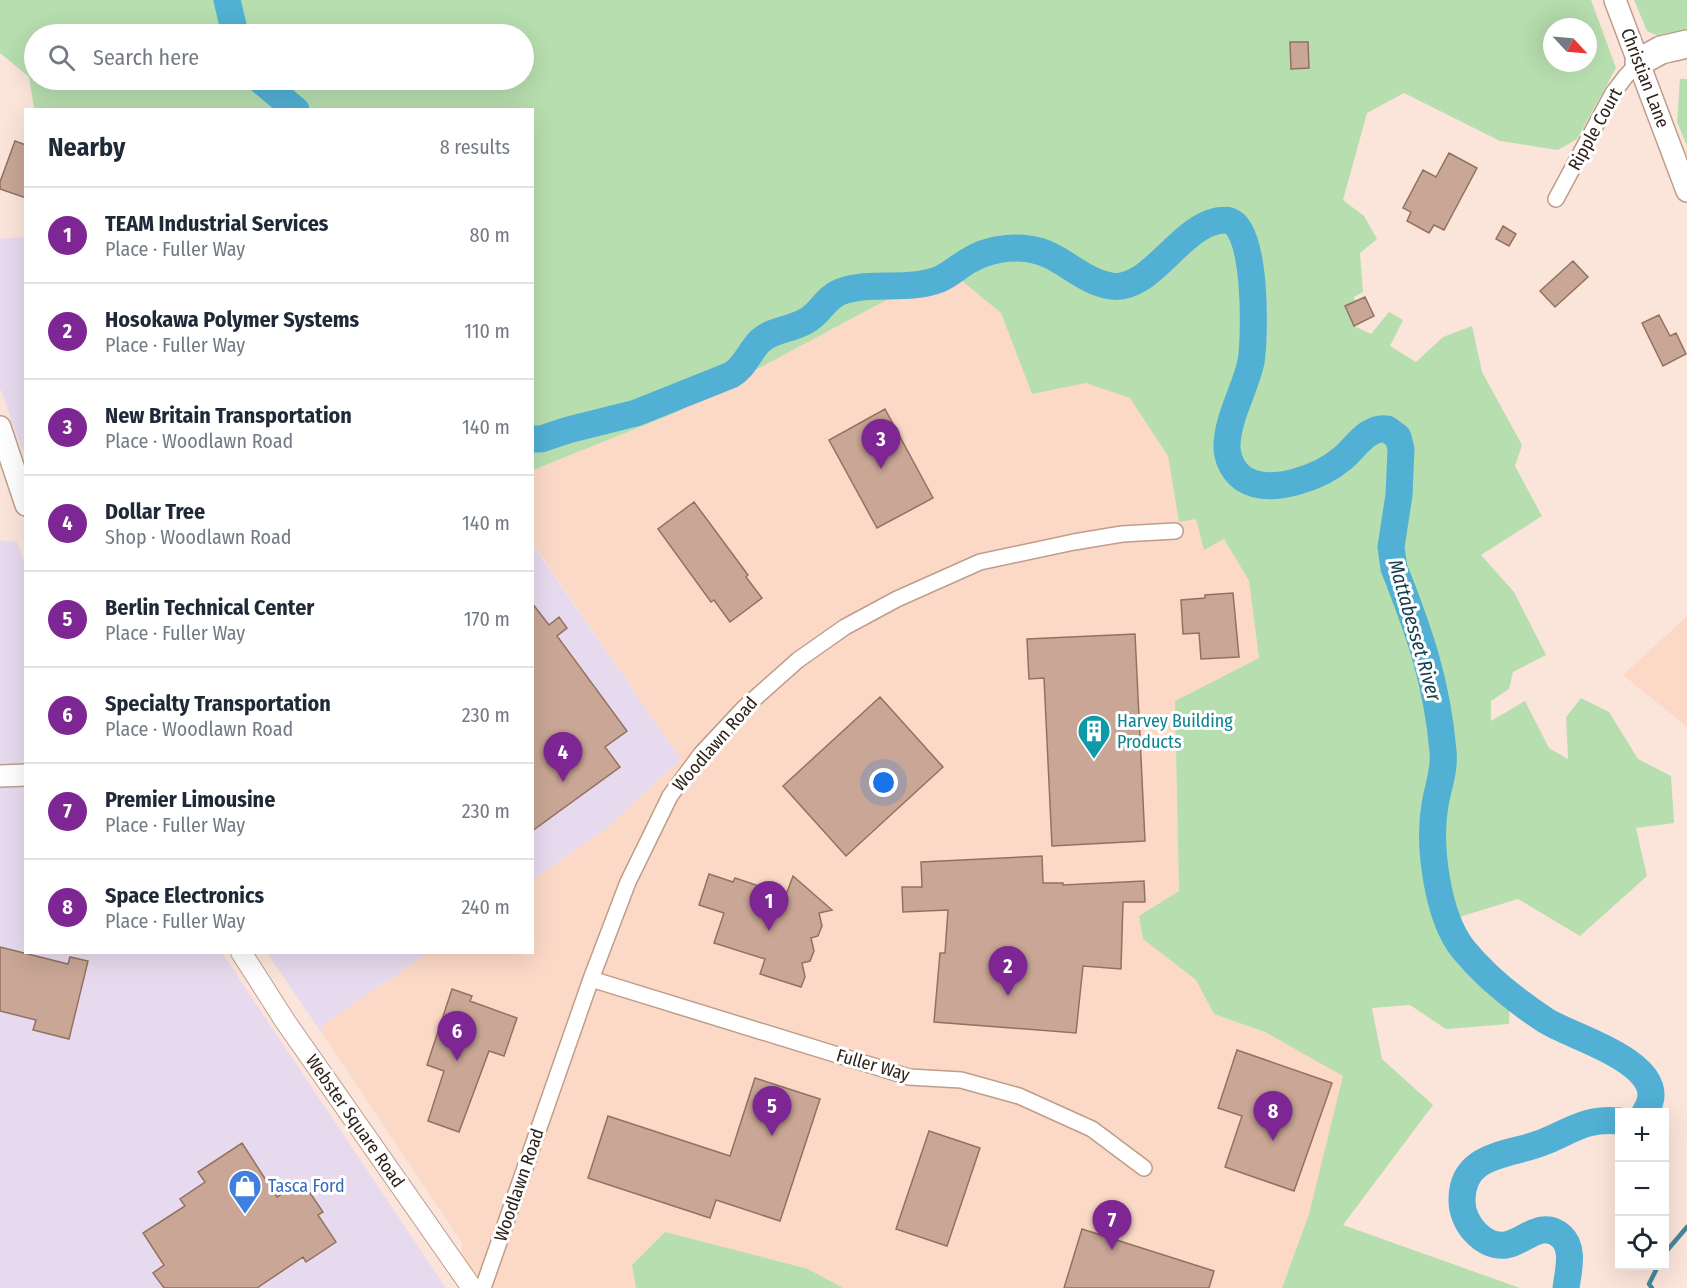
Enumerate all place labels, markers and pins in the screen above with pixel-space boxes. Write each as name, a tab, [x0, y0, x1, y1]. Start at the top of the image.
pin: 3	[862, 420, 900, 469]
place label: Harvey Building Products	[1117, 710, 1233, 753]
building icon: Harvey Building Products	[1076, 713, 1112, 760]
pin: 4	[544, 732, 582, 782]
pin: 1	[750, 882, 788, 931]
pin: 2	[988, 946, 1028, 996]
pin: 6	[438, 1012, 476, 1061]
pin: 5	[752, 1086, 792, 1136]
pin: 8	[1254, 1092, 1292, 1141]
shop icon: Tasca Ford	[227, 1168, 263, 1215]
place label: Tasca Ford	[268, 1175, 345, 1197]
pin: 7	[1092, 1200, 1132, 1250]

